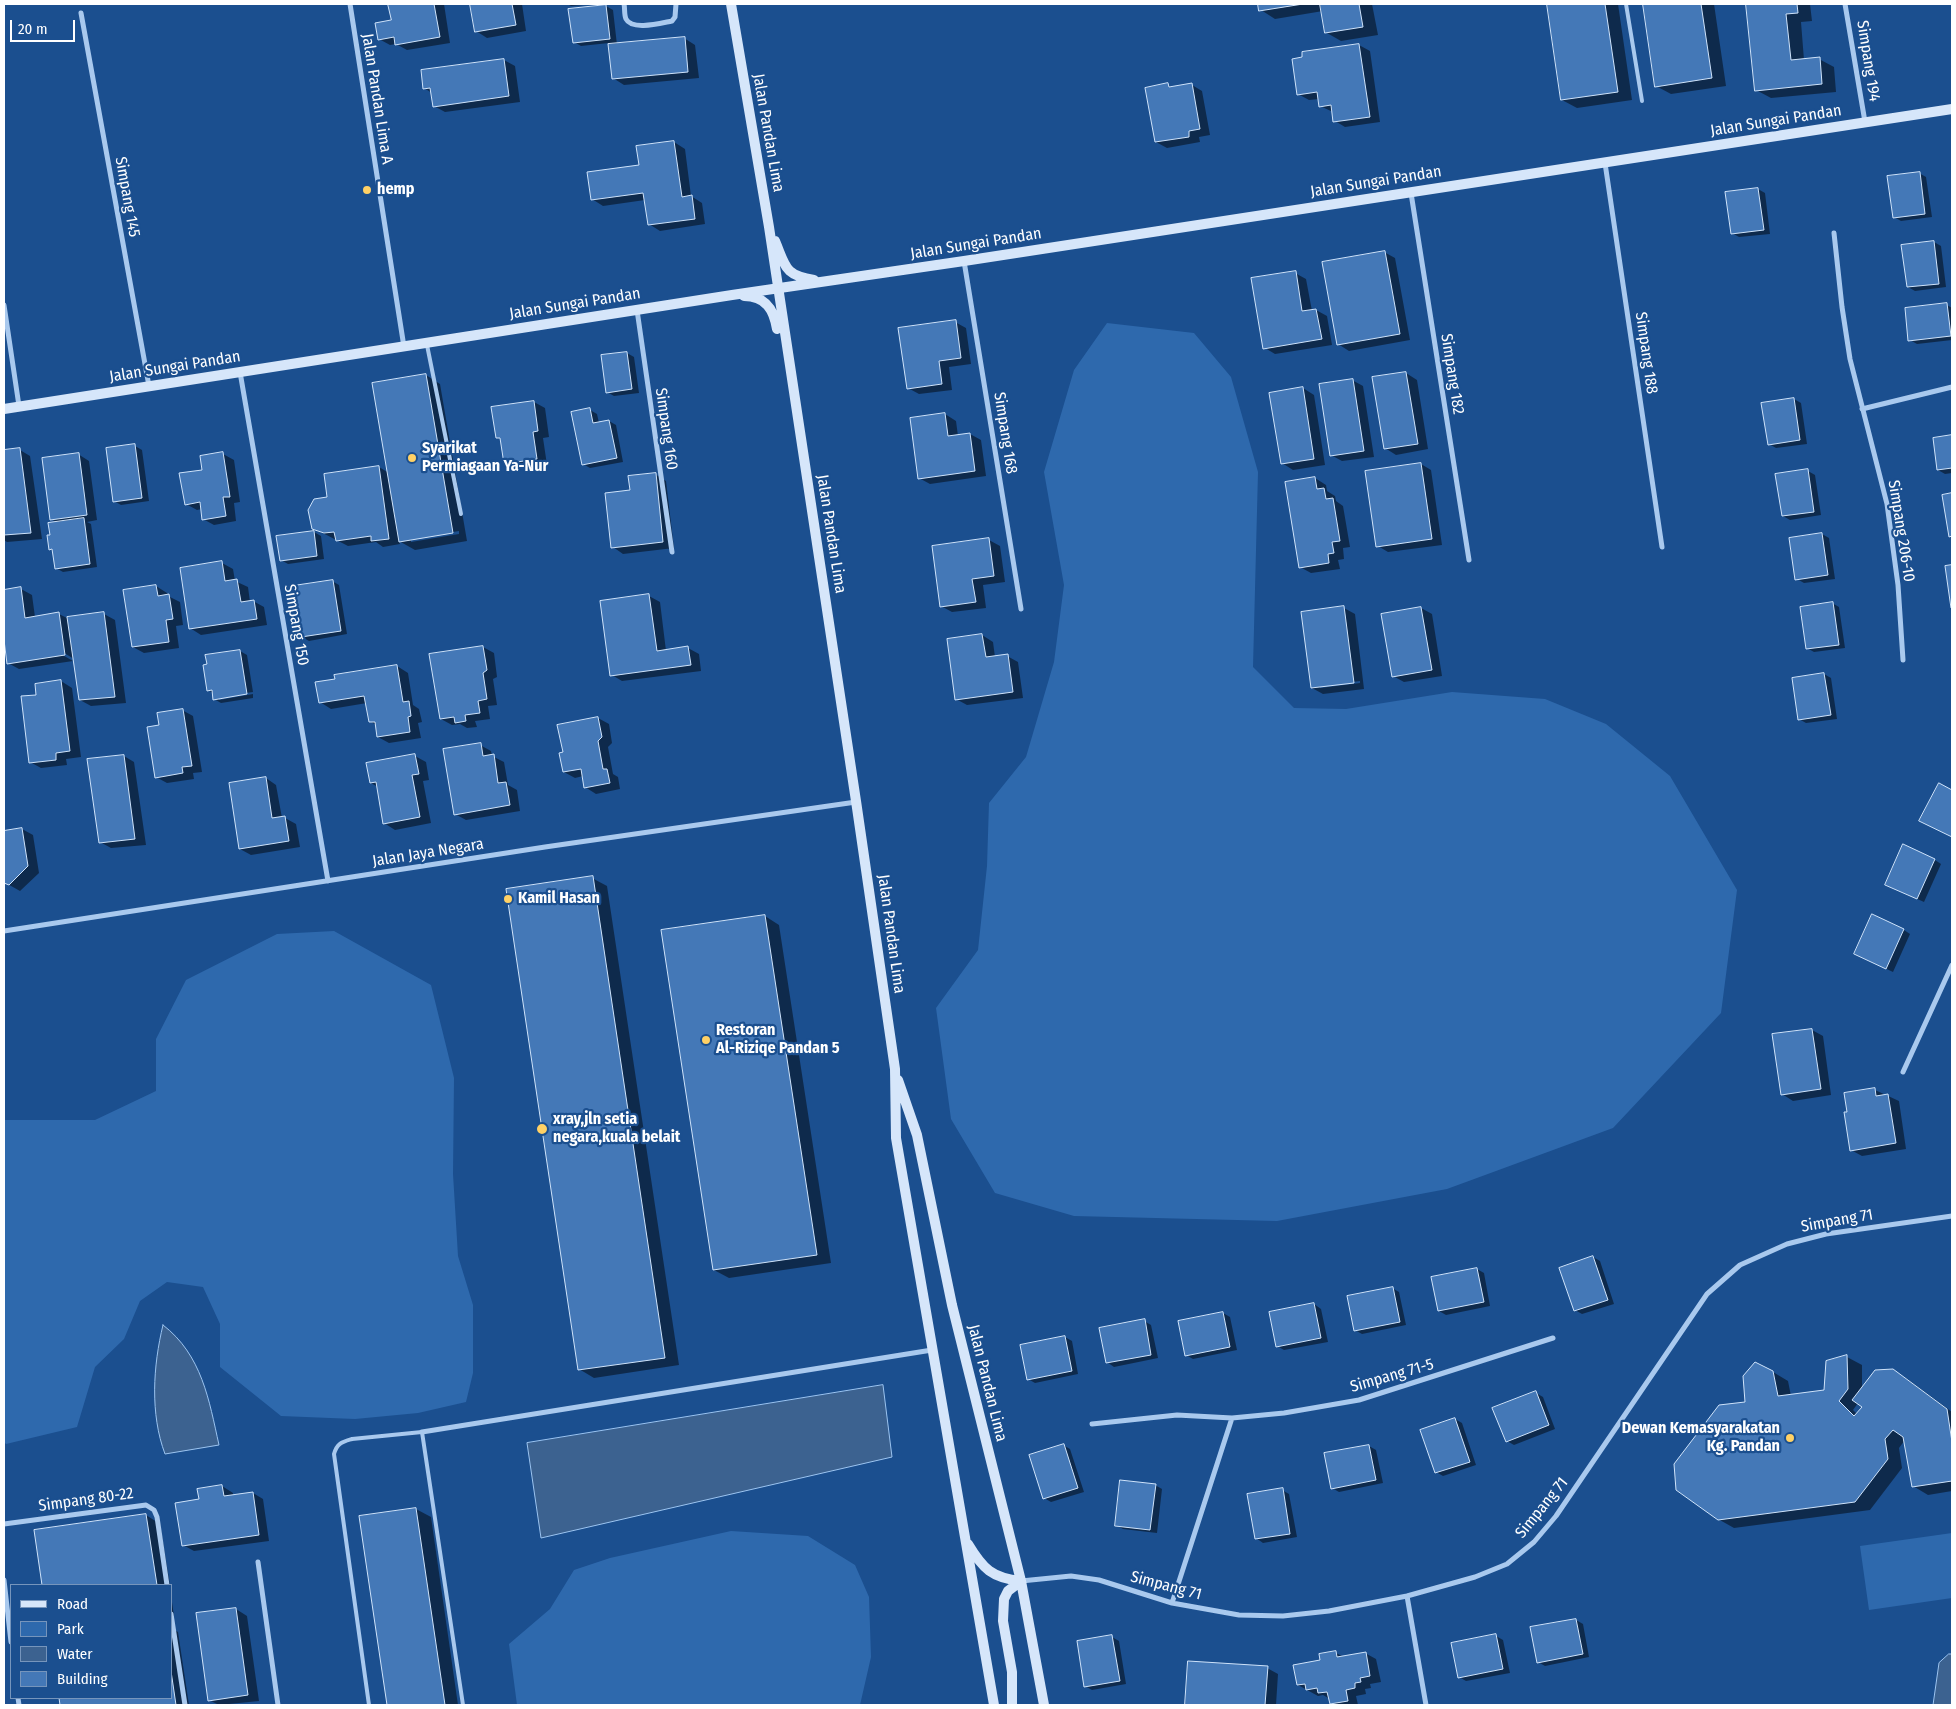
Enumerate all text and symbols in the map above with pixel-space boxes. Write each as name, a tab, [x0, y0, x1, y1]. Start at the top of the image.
scale bar	[12, 10, 78, 42]
street label: Simpang 194	[1852, 19, 1884, 103]
text: 20 m	[18, 20, 48, 38]
street label: Jalan Pandan Lima A	[357, 32, 397, 166]
street label: Jalan Pandan Lima	[748, 72, 788, 194]
street label: Jalan Sungai Pandan	[1709, 101, 1843, 141]
street label: Simpang 145	[110, 155, 144, 239]
street label: Jalan Sungai Pandan	[1309, 162, 1443, 202]
place label: hemp	[377, 180, 414, 200]
marker: hemp	[361, 184, 373, 196]
street label: Jalan Sungai Pandan	[909, 224, 1043, 264]
street label: Jalan Sungai Pandan	[508, 284, 642, 324]
street label: Simpang 188	[1631, 311, 1661, 395]
street label: Simpang 182	[1436, 332, 1468, 416]
street label: Jalan Sungai Pandan	[108, 347, 242, 387]
street label: Simpang 160	[651, 387, 681, 471]
street label: Simpang 168	[989, 391, 1021, 475]
place label: Syarikat Permiagaan Ya-Nur	[422, 439, 548, 477]
marker: Syarikat Permiagaan Ya-Nur	[406, 452, 418, 464]
street label: Jalan Pandan Lima	[812, 473, 850, 595]
street label: Simpang 206-10	[1883, 479, 1919, 583]
street label: Simpang 150	[279, 583, 313, 667]
street label: Jalan Jaya Negara	[371, 835, 485, 871]
street label: Jalan Pandan Lima	[873, 873, 909, 995]
place label: Kamil Hasan	[518, 889, 600, 909]
marker: Kamil Hasan	[502, 893, 514, 905]
place label: Restoran Al-Riziqe Pandan 5	[716, 1021, 840, 1059]
marker: Restoran Al-Riziqe Pandan 5	[700, 1034, 712, 1046]
place label: xray,jln setia negara,kuala belait	[553, 1110, 680, 1148]
marker: xray,jln setia negara,kuala belait	[535, 1122, 549, 1136]
street label: Simpang 71	[1800, 1205, 1874, 1237]
street label: Jalan Pandan Lima	[963, 1323, 1011, 1443]
street label: Simpang 71-5	[1348, 1355, 1436, 1397]
place label: Dewan Kemasyarakatan Kg. Pandan	[1622, 1419, 1780, 1457]
marker: Dewan Kemasyarakatan Kg. Pandan	[1784, 1432, 1796, 1444]
street label: Simpang 71	[1512, 1474, 1572, 1542]
street label: Simpang 80-22	[37, 1484, 135, 1516]
street label: Simpang 71	[1128, 1567, 1204, 1605]
legend	[10, 1584, 172, 1699]
text: Road	[57, 1595, 88, 1613]
text: Park	[57, 1620, 84, 1638]
text: Water	[57, 1645, 92, 1663]
text: Building	[57, 1670, 108, 1688]

